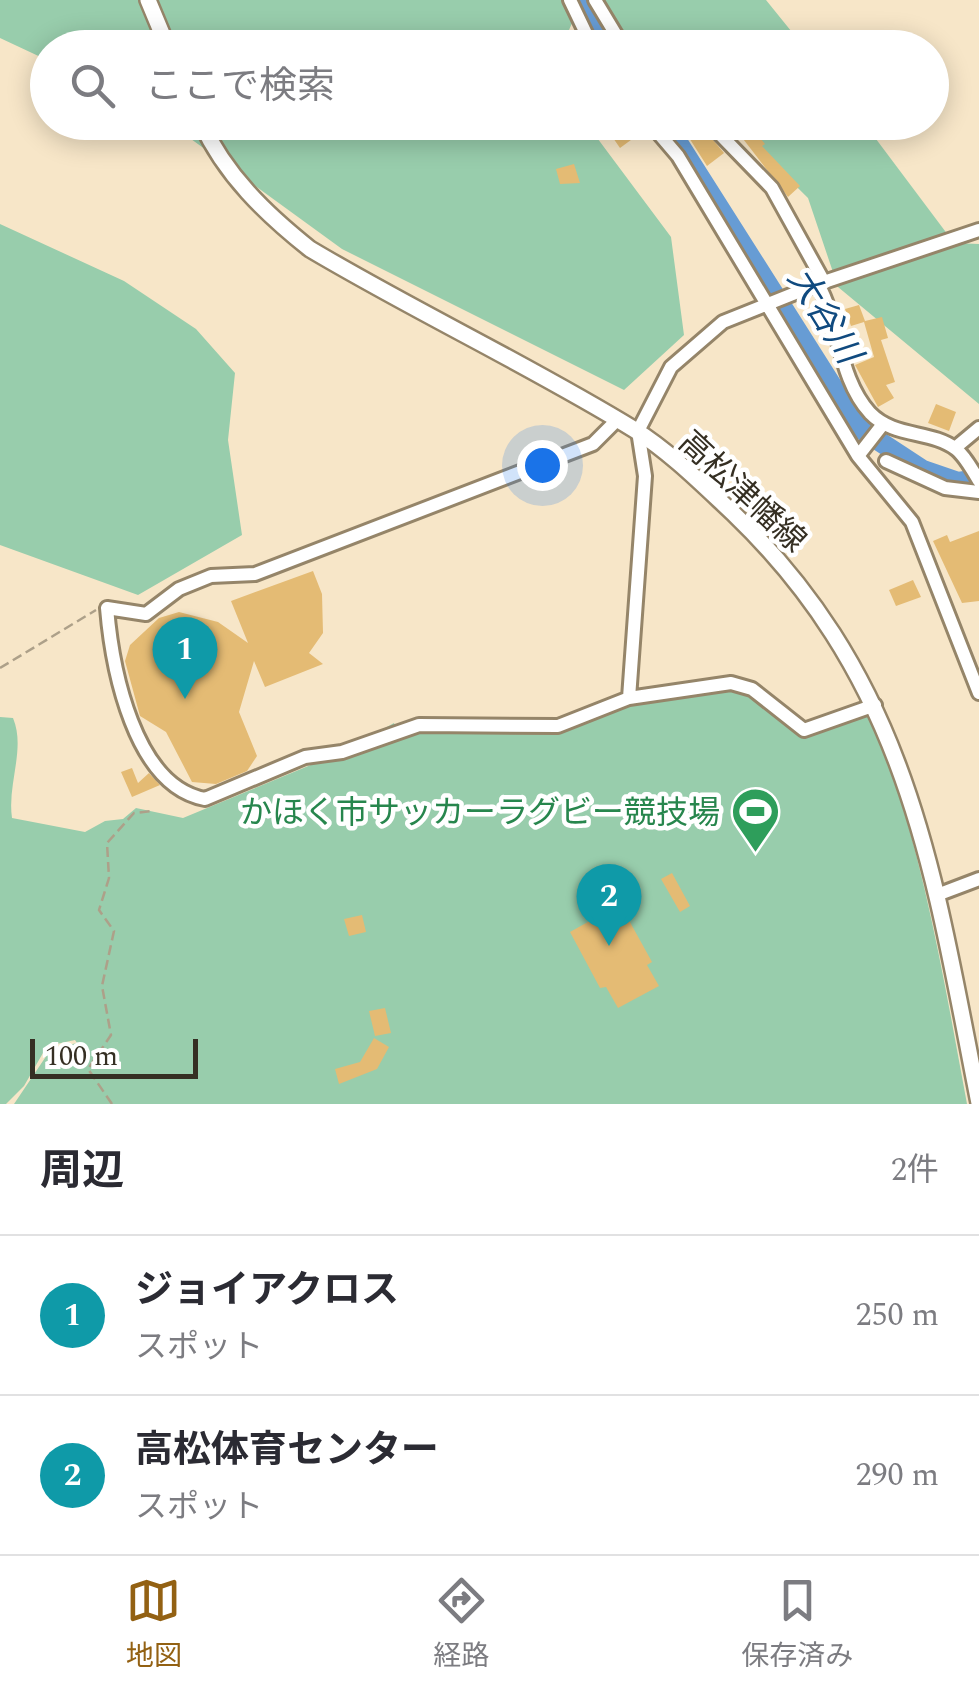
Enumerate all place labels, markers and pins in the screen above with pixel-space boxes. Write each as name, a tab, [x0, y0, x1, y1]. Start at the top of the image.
pin: 1	[152, 616, 218, 699]
sports icon: かほく市サッカーラグビー競技場	[729, 786, 781, 854]
place label: かほく市サッカーラグビー競技場	[240, 789, 720, 838]
pin: 2	[576, 864, 642, 946]

